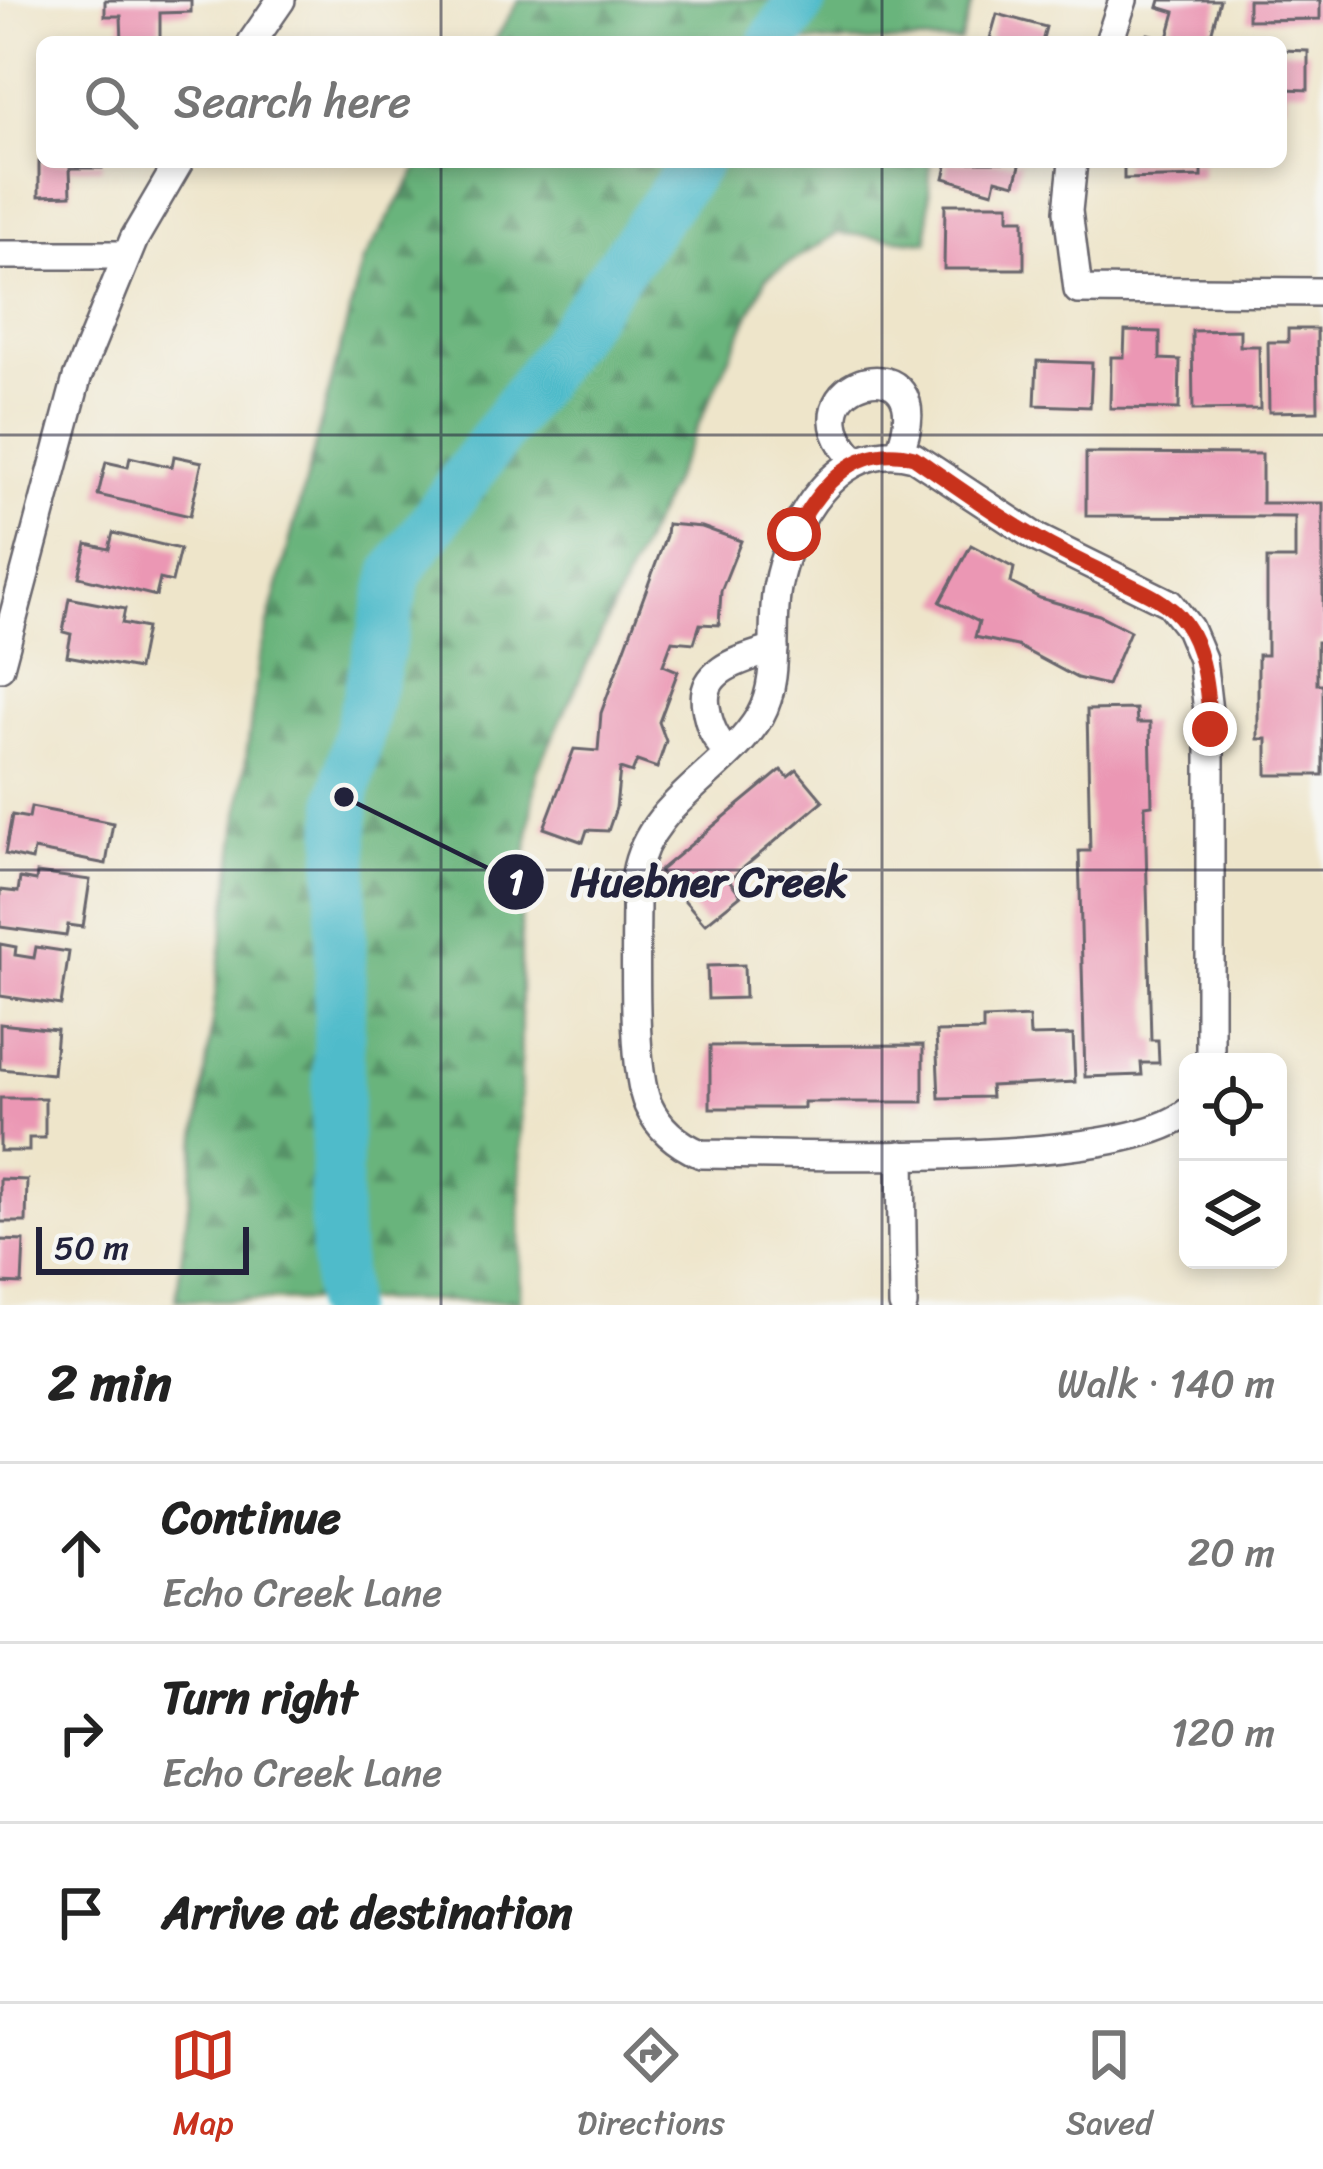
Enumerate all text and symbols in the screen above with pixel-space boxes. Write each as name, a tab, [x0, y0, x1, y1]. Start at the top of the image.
search box	[36, 36, 1287, 168]
text: Search here	[174, 62, 411, 142]
icon: search	[78, 69, 144, 135]
route start	[767, 507, 821, 561]
route end	[1183, 702, 1237, 756]
callout: Huebner Creek	[486, 843, 871, 921]
text: Huebner Creek	[571, 845, 848, 919]
text: 1	[508, 850, 524, 914]
map controls	[1179, 1053, 1287, 1269]
button: locate	[1179, 1053, 1287, 1161]
button: layers	[1179, 1161, 1287, 1269]
text: 50 m	[54, 1219, 129, 1277]
scale bar	[36, 1221, 249, 1274]
text: 2 min	[48, 1338, 171, 1428]
text: Walk · 140 m	[1057, 1349, 1275, 1418]
text: Continue	[162, 1478, 341, 1558]
text: 20 m	[1188, 1518, 1275, 1587]
icon: ahead	[48, 1520, 114, 1586]
text: Echo Creek Lane	[162, 1558, 442, 1627]
text: Turn right	[162, 1658, 357, 1738]
text: 120 m	[1171, 1698, 1275, 1767]
icon: right	[48, 1700, 114, 1766]
text: Echo Creek Lane	[162, 1738, 442, 1807]
text: Arrive at destination	[162, 1873, 572, 1953]
icon: arrive	[48, 1880, 114, 1946]
tab: Map	[170, 2022, 236, 2152]
tab: Directions	[577, 2022, 725, 2152]
tab: Saved	[1066, 2022, 1153, 2152]

